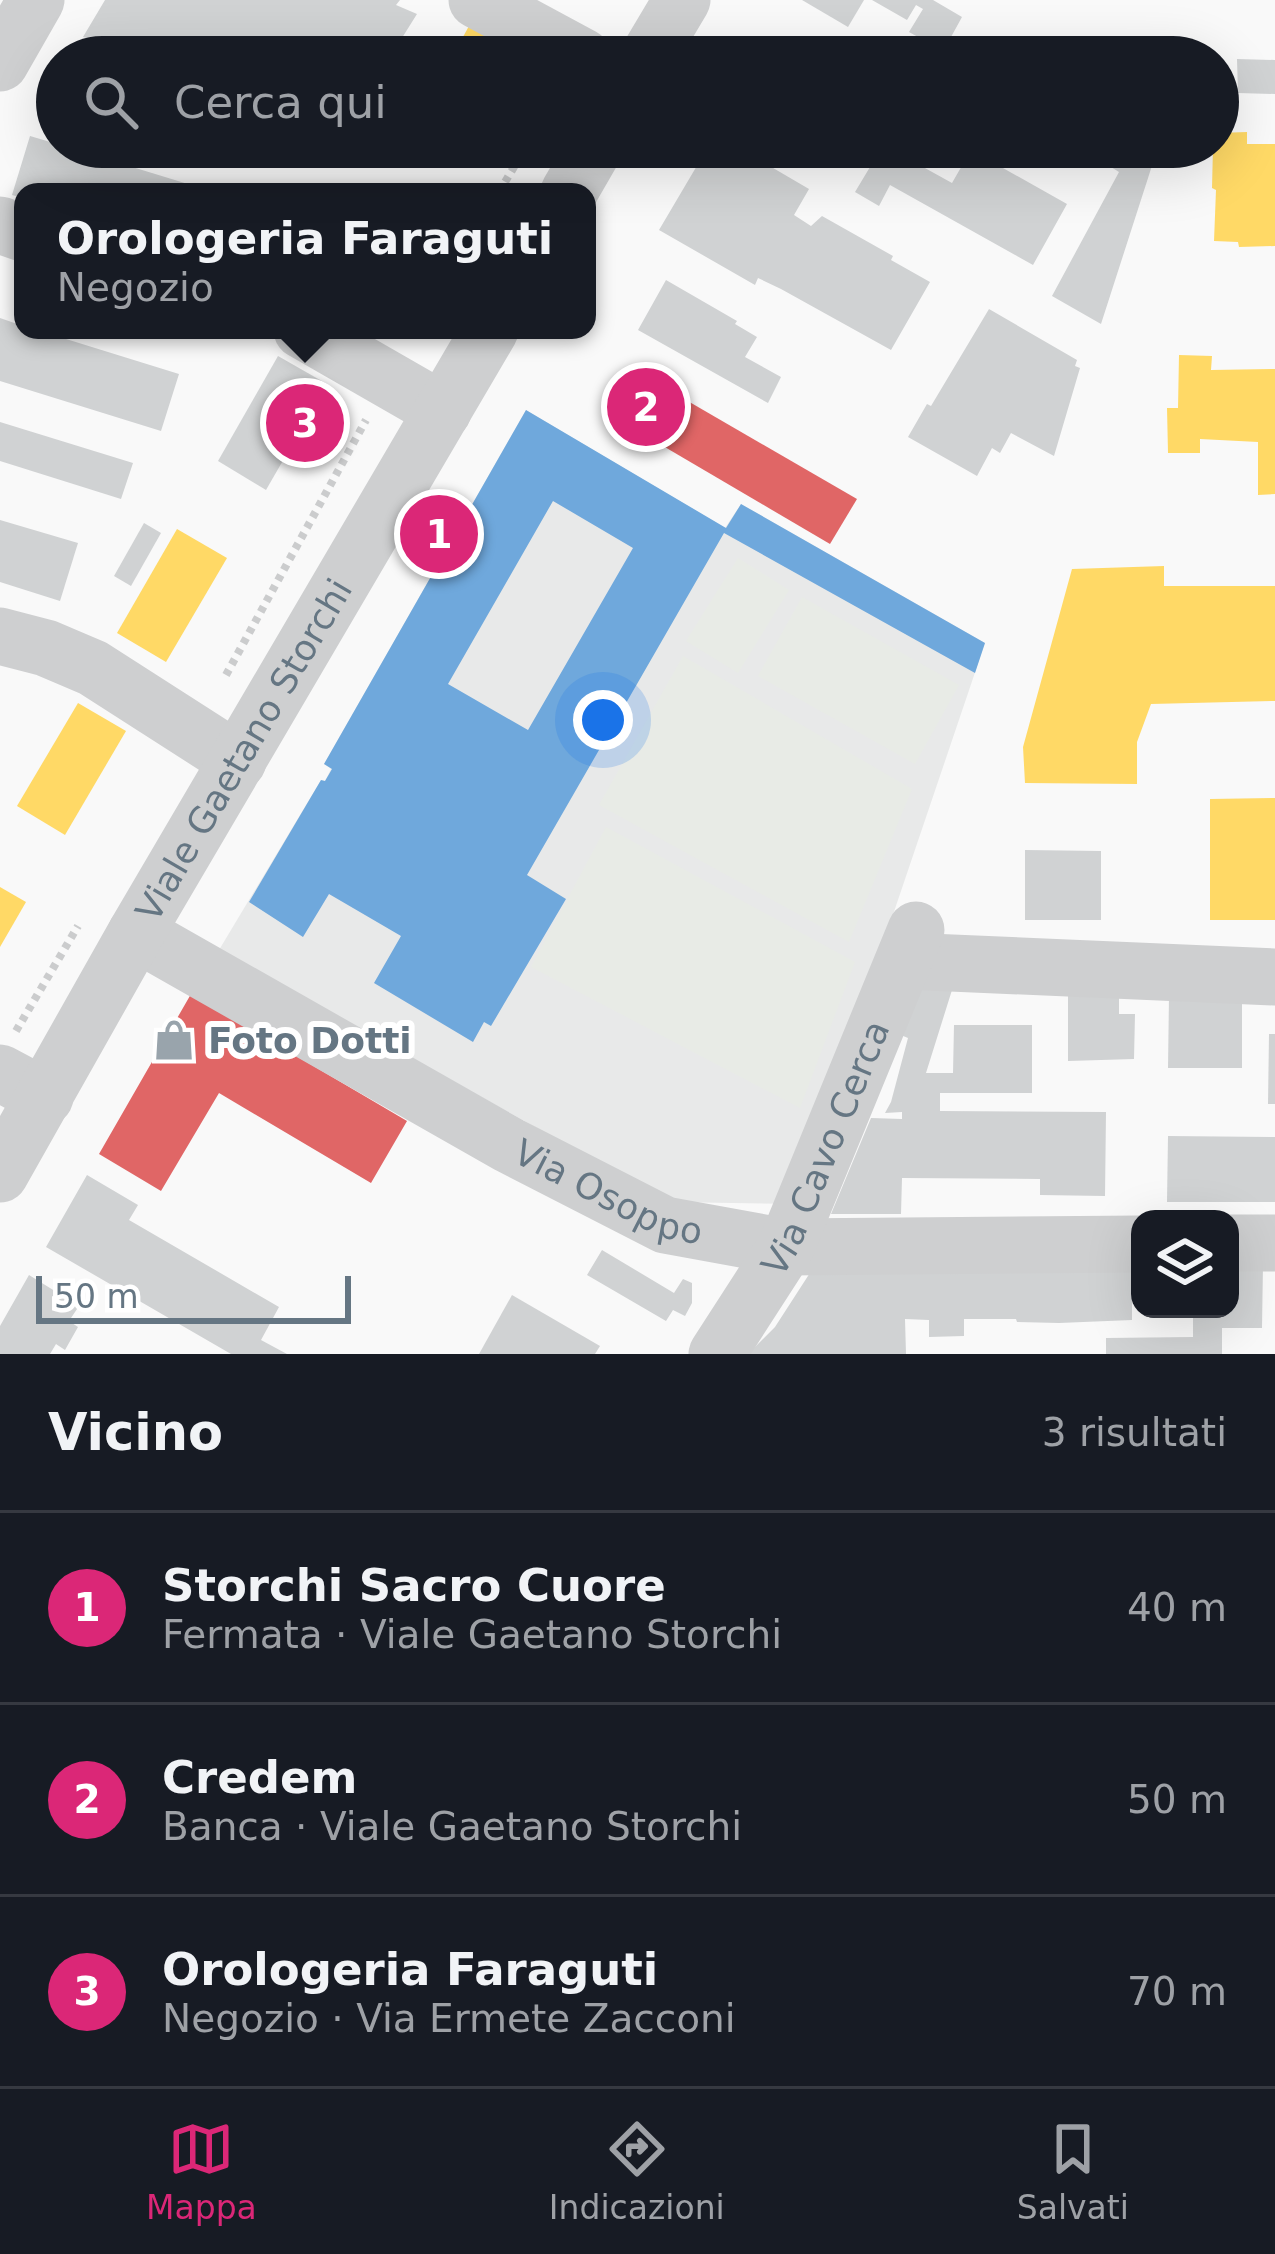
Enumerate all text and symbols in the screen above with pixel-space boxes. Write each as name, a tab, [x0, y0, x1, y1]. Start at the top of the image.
search box	[36, 36, 1239, 168]
icon: search	[78, 69, 144, 135]
text: Cerca qui	[174, 76, 387, 129]
popup	[14, 183, 596, 339]
text: Orologeria Faraguti	[57, 212, 553, 265]
text: Negozio	[57, 265, 214, 310]
pin: 2	[607, 362, 685, 452]
pin: 3	[266, 378, 344, 468]
pin: 1	[400, 489, 478, 579]
street label: Viale Gaetano Storchi	[127, 571, 360, 928]
your location	[573, 690, 633, 750]
street label: Via Cavo Cerca	[753, 1014, 897, 1283]
shop icon: Foto Dotti	[151, 1017, 197, 1063]
place label: Foto Dotti	[208, 1020, 412, 1061]
street label: Via Osoppo	[508, 1131, 706, 1252]
map controls	[1131, 1210, 1239, 1318]
button: layers	[1131, 1210, 1239, 1318]
scale bar	[36, 1270, 351, 1323]
text: 50 m	[54, 1277, 139, 1316]
text: Vicino	[48, 1403, 223, 1462]
text: 3 risultati	[1042, 1410, 1227, 1455]
text: Storchi Sacro Cuore	[162, 1559, 666, 1612]
text: 1	[73, 1585, 101, 1630]
text: 40 m	[1127, 1585, 1227, 1630]
text: Fermata · Viale Gaetano Storchi	[162, 1612, 782, 1657]
text: Credem	[162, 1751, 357, 1804]
text: 2	[73, 1777, 101, 1822]
text: 50 m	[1127, 1777, 1227, 1822]
text: Banca · Viale Gaetano Storchi	[162, 1804, 742, 1849]
text: Orologeria Faraguti	[162, 1943, 658, 1996]
text: 3	[73, 1969, 101, 2014]
text: 70 m	[1127, 1969, 1227, 2014]
text: Negozio · Via Ermete Zacconi	[162, 1996, 736, 2041]
tab: Mappa	[146, 2116, 257, 2227]
tab: Indicazioni	[549, 2116, 725, 2227]
tab: Salvati	[1017, 2116, 1129, 2227]

